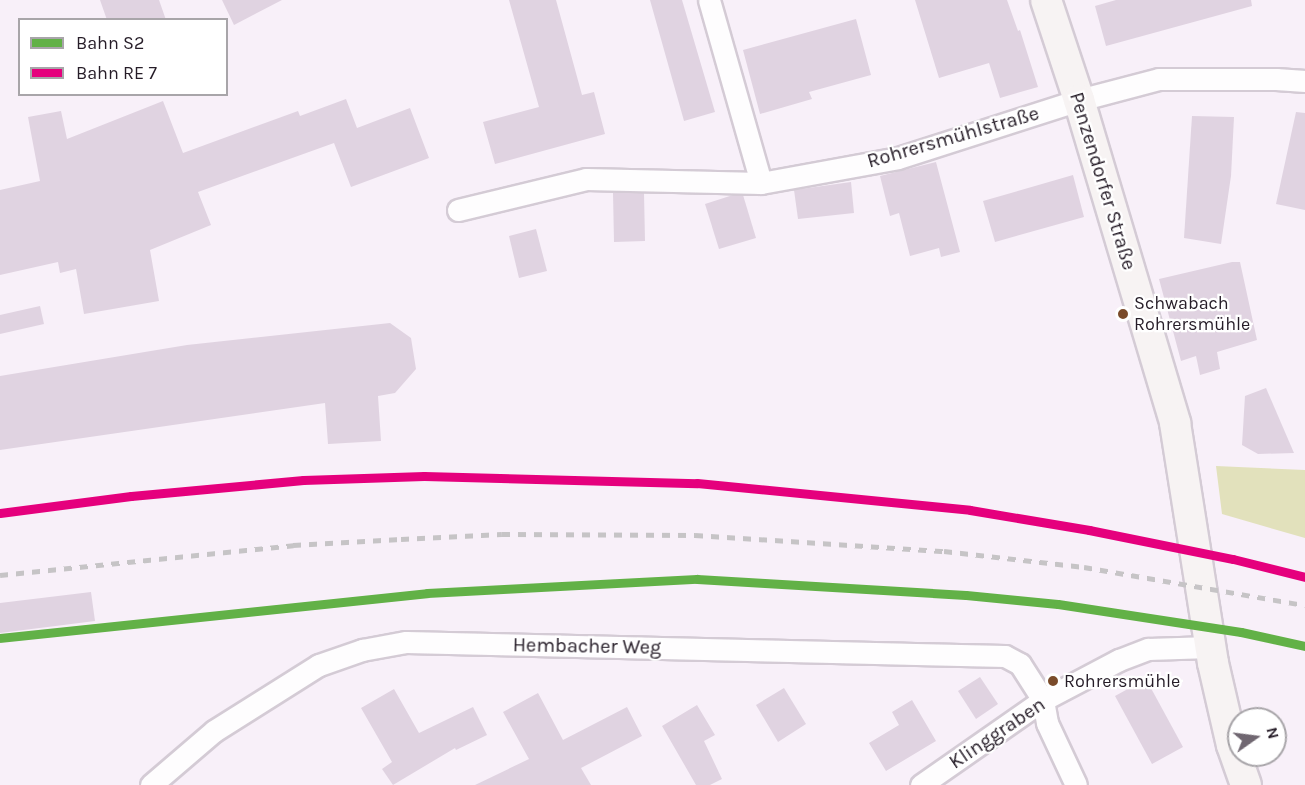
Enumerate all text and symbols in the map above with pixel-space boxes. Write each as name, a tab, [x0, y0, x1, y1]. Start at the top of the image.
legend	[18, 18, 228, 96]
text: Bahn S2	[76, 32, 144, 54]
text: Bahn RE 7	[76, 62, 157, 84]
street label: Penzendorfer Straße	[1065, 89, 1141, 273]
street label: Rohrersmühlstraße	[864, 101, 1042, 173]
place label: Schwabach Rohrersmühle	[1134, 293, 1250, 336]
marker: Schwabach Rohrersmühle	[1117, 308, 1129, 320]
street label: Hembacher Weg	[512, 633, 662, 659]
place label: Rohrersmühle	[1064, 670, 1180, 692]
marker: Rohrersmühle	[1047, 675, 1059, 687]
street label: Klinggraben	[944, 692, 1050, 774]
north arrow	[1227, 707, 1287, 767]
text: N	[1262, 725, 1284, 741]

